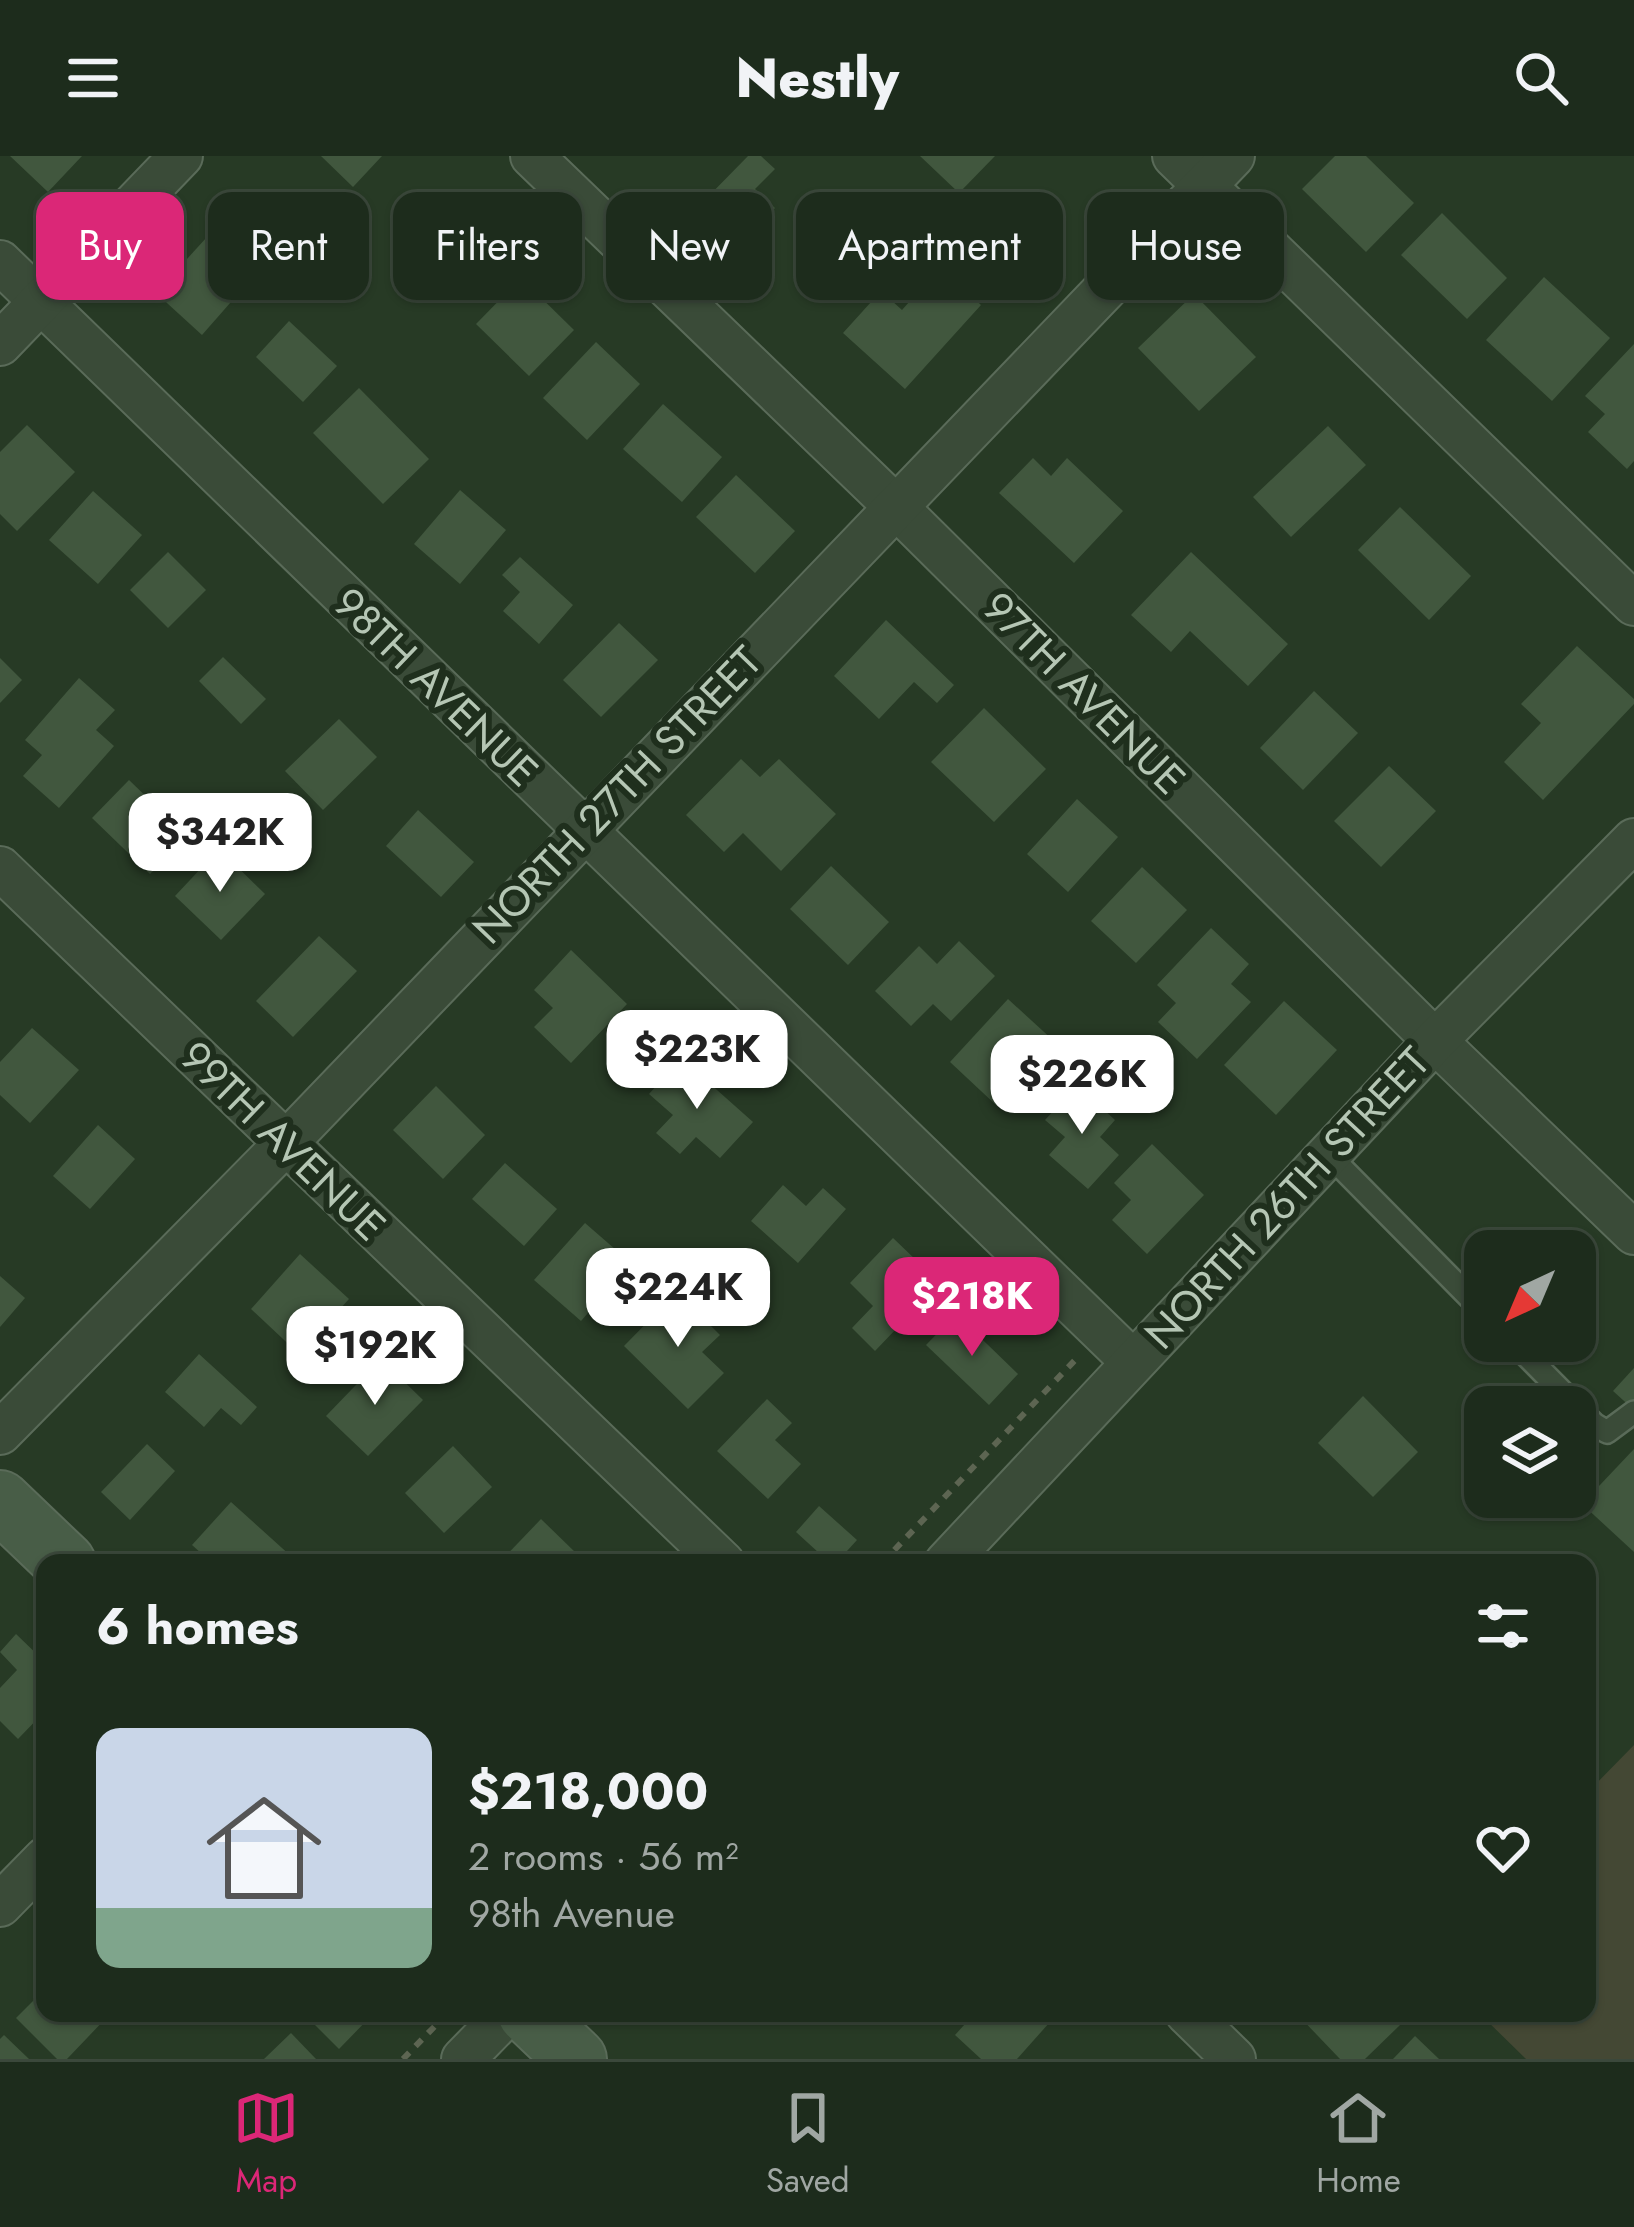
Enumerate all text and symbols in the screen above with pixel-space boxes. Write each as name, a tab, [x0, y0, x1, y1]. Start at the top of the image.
text: Nestly	[735, 39, 899, 117]
icon: menu	[60, 45, 126, 111]
icon: search	[1508, 45, 1574, 111]
chip: Buy	[36, 192, 184, 300]
chip: Rent	[208, 192, 369, 300]
chip: Filters	[393, 192, 582, 300]
chip: New	[606, 192, 772, 300]
chip: Apartment	[796, 192, 1063, 300]
chip: House	[1087, 192, 1284, 300]
street label: 98TH AVENUE	[320, 573, 552, 801]
street label: 97TH AVENUE	[969, 578, 1199, 808]
street label: NORTH 27TH STREET	[459, 632, 776, 958]
pin: $342K	[136, 793, 304, 895]
text: $342K	[156, 803, 284, 860]
pin: $223K	[613, 1010, 781, 1112]
text: $223K	[634, 1020, 760, 1077]
street label: 99TH AVENUE	[166, 1027, 400, 1255]
street label: NORTH 26TH STREET	[1131, 1033, 1444, 1363]
pin: $226K	[998, 1035, 1166, 1137]
text: $226K	[1018, 1045, 1146, 1102]
north arrow	[1464, 1230, 1596, 1362]
map controls	[1464, 1230, 1596, 1518]
pin: $224K	[594, 1248, 762, 1350]
pin: $218K	[888, 1257, 1056, 1359]
text: $224K	[613, 1258, 743, 1315]
text: $218K	[911, 1267, 1033, 1324]
pin: $192K	[291, 1306, 459, 1408]
text: $192K	[313, 1316, 437, 1373]
button: layers	[1464, 1386, 1596, 1518]
text: 6 homes	[96, 1589, 299, 1663]
icon: filters	[1470, 1593, 1536, 1659]
text: $218,000	[468, 1754, 708, 1828]
icon: home	[192, 1776, 336, 1920]
icon: heart	[1470, 1815, 1536, 1881]
text: 2 rooms · 56 m²	[468, 1828, 739, 1885]
text: 98th Avenue	[468, 1885, 675, 1942]
tab: Map	[233, 2085, 299, 2204]
tab: Saved	[766, 2085, 850, 2204]
tab: Home	[1316, 2085, 1401, 2204]

